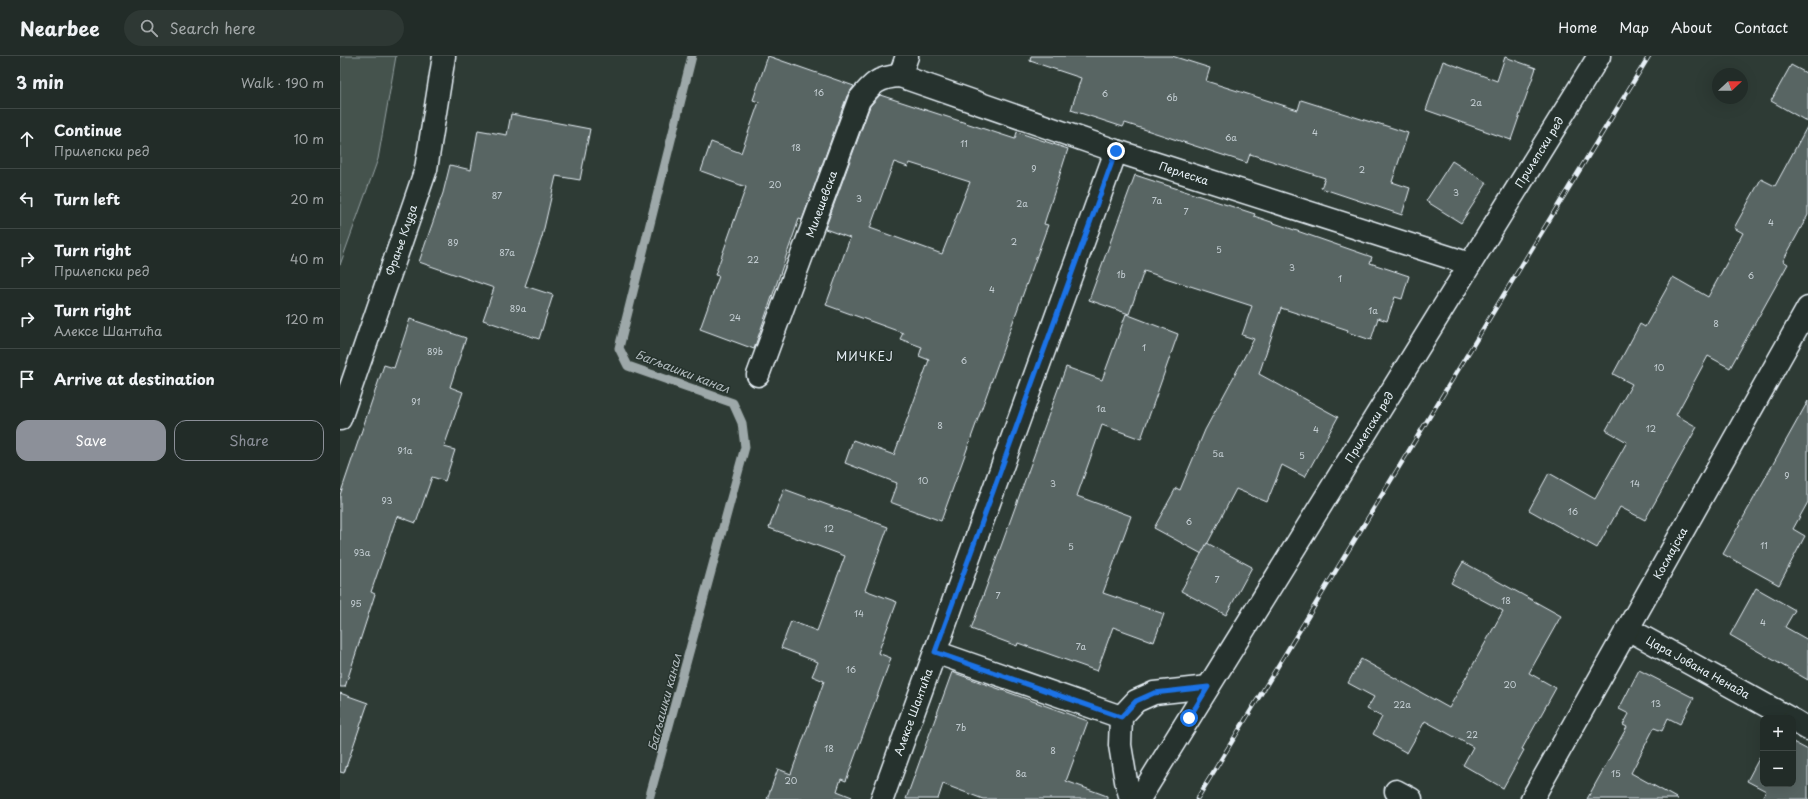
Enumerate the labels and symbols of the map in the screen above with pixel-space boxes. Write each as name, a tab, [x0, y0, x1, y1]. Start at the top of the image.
north arrow	[1712, 68, 1748, 104]
house number: 16	[814, 85, 824, 99]
house number: 6	[1102, 86, 1108, 100]
house number: 6b	[1166, 90, 1178, 104]
house number: 2a	[1470, 95, 1482, 109]
street label: Прилепски ред	[1510, 113, 1568, 191]
house number: 4	[1312, 125, 1318, 139]
house number: 6a	[1225, 130, 1237, 144]
house number: 11	[960, 136, 968, 150]
house number: 18	[791, 140, 801, 154]
route end	[1107, 142, 1125, 160]
street label: Перлеска	[1157, 157, 1211, 189]
house number: 9	[1031, 161, 1037, 175]
house number: 2	[1359, 162, 1365, 176]
street label: Милешевска	[801, 168, 841, 240]
house number: 20	[769, 177, 782, 191]
house number: 3	[1453, 185, 1459, 199]
house number: 87	[492, 188, 502, 202]
house number: 3	[856, 191, 862, 205]
house number: 7a	[1152, 193, 1163, 207]
house number: 2a	[1016, 196, 1028, 210]
street label: Фрање Клуза	[381, 202, 421, 278]
house number: 7	[1183, 204, 1189, 218]
house number: 4	[1768, 215, 1774, 229]
house number: 2	[1011, 234, 1017, 248]
house number: 89	[448, 235, 458, 249]
house number: 5	[1216, 242, 1222, 256]
house number: 87a	[499, 245, 515, 259]
house number: 22	[747, 252, 759, 266]
house number: 3	[1289, 260, 1295, 274]
house number: 1b	[1116, 267, 1126, 281]
house number: 6	[1748, 268, 1754, 282]
house number: 1	[1338, 271, 1342, 285]
house number: 4	[989, 282, 995, 296]
house number: 89a	[510, 301, 527, 315]
house number: 1a	[1368, 303, 1378, 317]
house number: 24	[729, 310, 741, 324]
house number: 8	[1713, 316, 1719, 330]
house number: 1	[1142, 340, 1146, 354]
house number: 89b	[427, 344, 443, 358]
water label: Багљашки канал	[633, 345, 733, 397]
district label: МИЧКЕЈ	[836, 347, 894, 365]
house number: 6	[961, 353, 967, 367]
house number: 10	[1654, 360, 1665, 374]
street label: Прилепски ред	[1340, 388, 1398, 466]
house number: 91	[411, 394, 421, 408]
house number: 1a	[1096, 401, 1106, 415]
house number: 8	[937, 418, 943, 432]
house number: 12	[1646, 421, 1656, 435]
house number: 4	[1313, 422, 1319, 436]
house number: 91a	[398, 443, 413, 457]
house number: 5a	[1212, 446, 1224, 460]
house number: 5	[1299, 448, 1305, 462]
house number: 9	[1784, 468, 1790, 482]
house number: 10	[918, 473, 929, 487]
house number: 3	[1050, 476, 1056, 490]
house number: 14	[1630, 476, 1640, 490]
house number: 93	[382, 493, 393, 507]
house number: 16	[1568, 504, 1578, 518]
house number: 6	[1186, 514, 1192, 528]
house number: 12	[824, 521, 834, 535]
street label: Космајска	[1649, 524, 1691, 582]
house number: 11	[1760, 538, 1768, 552]
house number: 5	[1068, 539, 1074, 553]
house number: 93a	[354, 545, 371, 559]
house number: 7	[1214, 572, 1220, 586]
house number: 7	[995, 588, 1001, 602]
house number: 18	[1501, 593, 1511, 607]
house number: 95	[350, 596, 362, 610]
house number: 14	[854, 606, 864, 620]
house number: 4	[1760, 615, 1766, 629]
street label: Цара Јована Ненада	[1643, 631, 1753, 703]
house number: 7a	[1076, 639, 1087, 653]
water label: Багљашки канал	[642, 651, 686, 753]
house number: 16	[846, 662, 856, 676]
street label: Алексе Шантића	[889, 666, 937, 758]
house number: 20	[1504, 677, 1517, 691]
house number: 13	[1651, 696, 1661, 710]
house number: 22a	[1393, 697, 1411, 711]
route start	[1180, 709, 1198, 727]
house number: 7b	[956, 720, 966, 734]
house number: 22	[1466, 727, 1478, 741]
house number: 18	[824, 741, 834, 755]
house number: 8	[1050, 743, 1056, 757]
house number: 8a	[1015, 766, 1027, 780]
house number: 15	[1611, 766, 1621, 780]
house number: 20	[785, 773, 798, 787]

